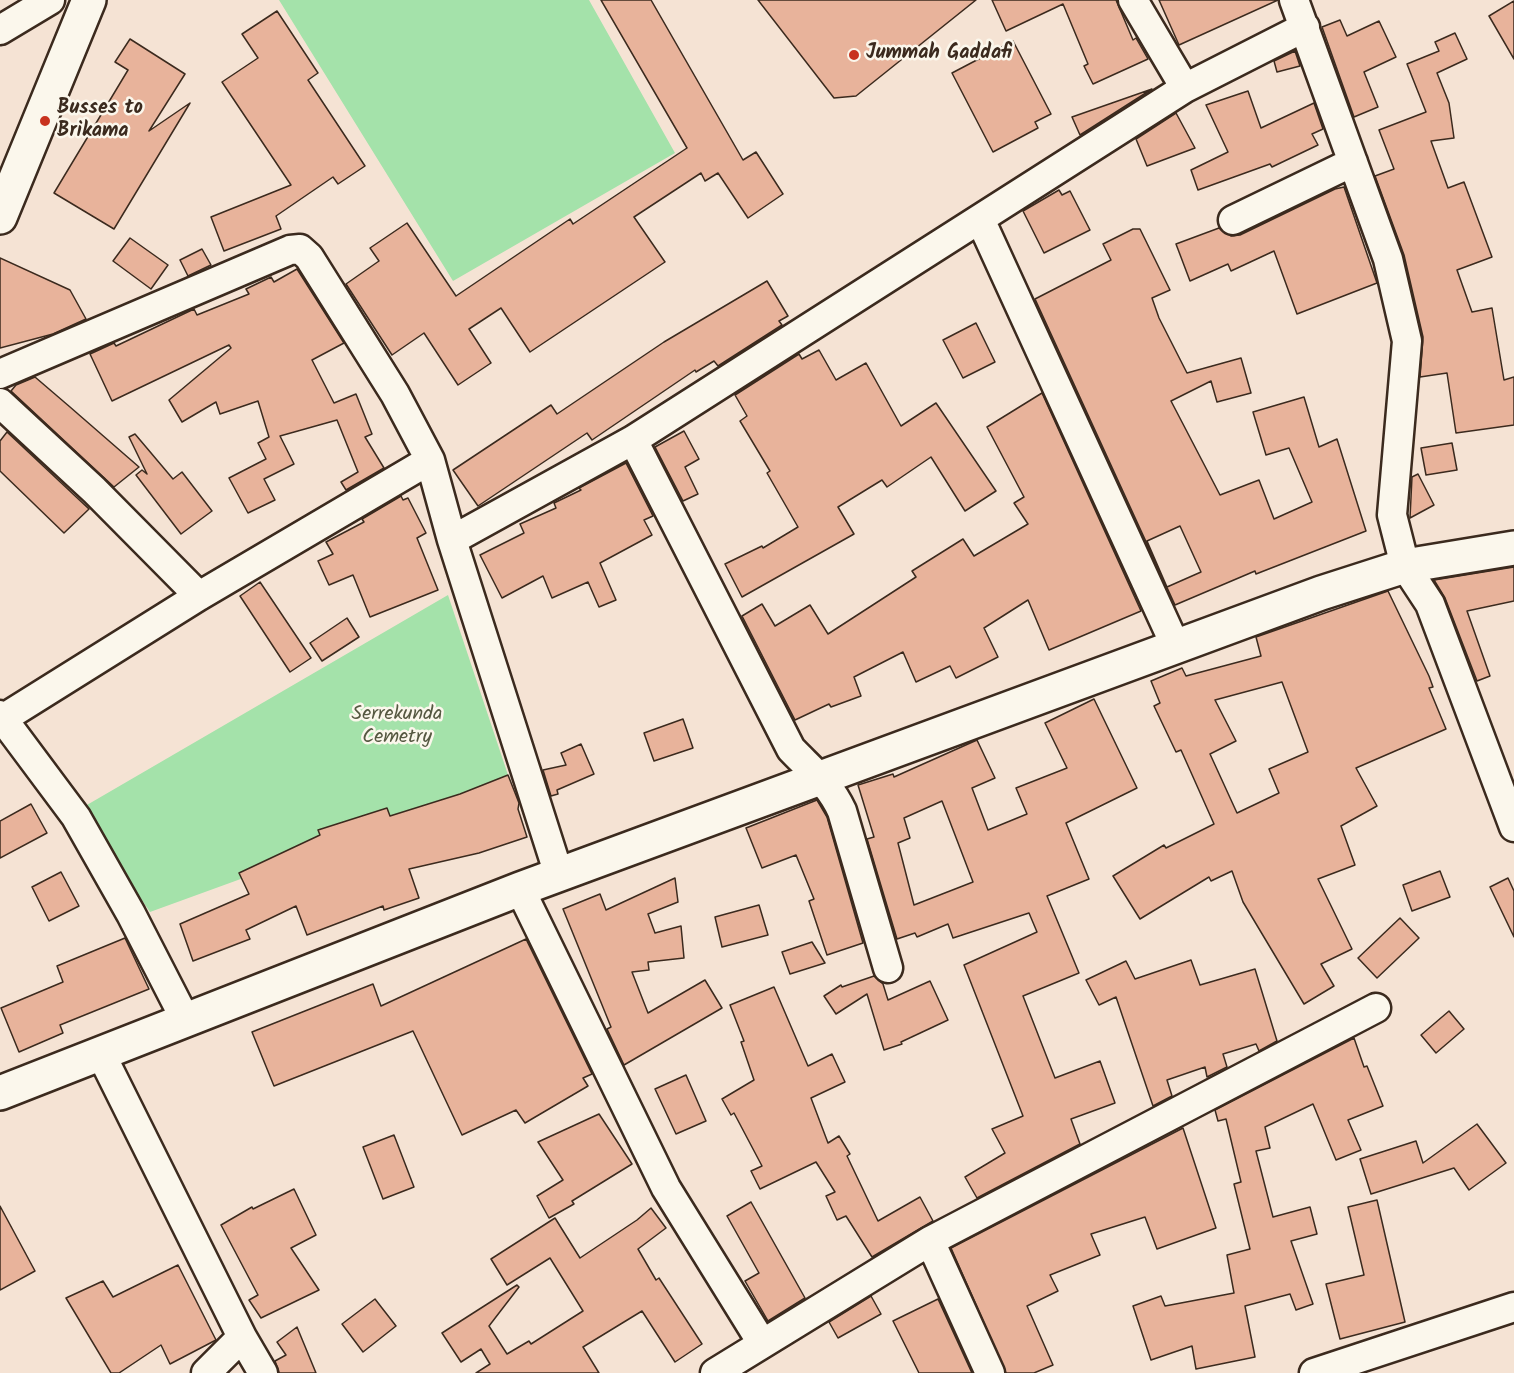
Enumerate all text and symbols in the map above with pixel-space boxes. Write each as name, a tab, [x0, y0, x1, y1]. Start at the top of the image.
place label: Jummah Gaddafi	[866, 43, 1012, 67]
marker: Jummah Gaddafi	[847, 48, 861, 62]
place label: Busses to Brikama	[57, 98, 143, 145]
marker: Busses to Brikama	[38, 114, 52, 128]
park label: Serrekunda Cemetry	[352, 704, 442, 751]

